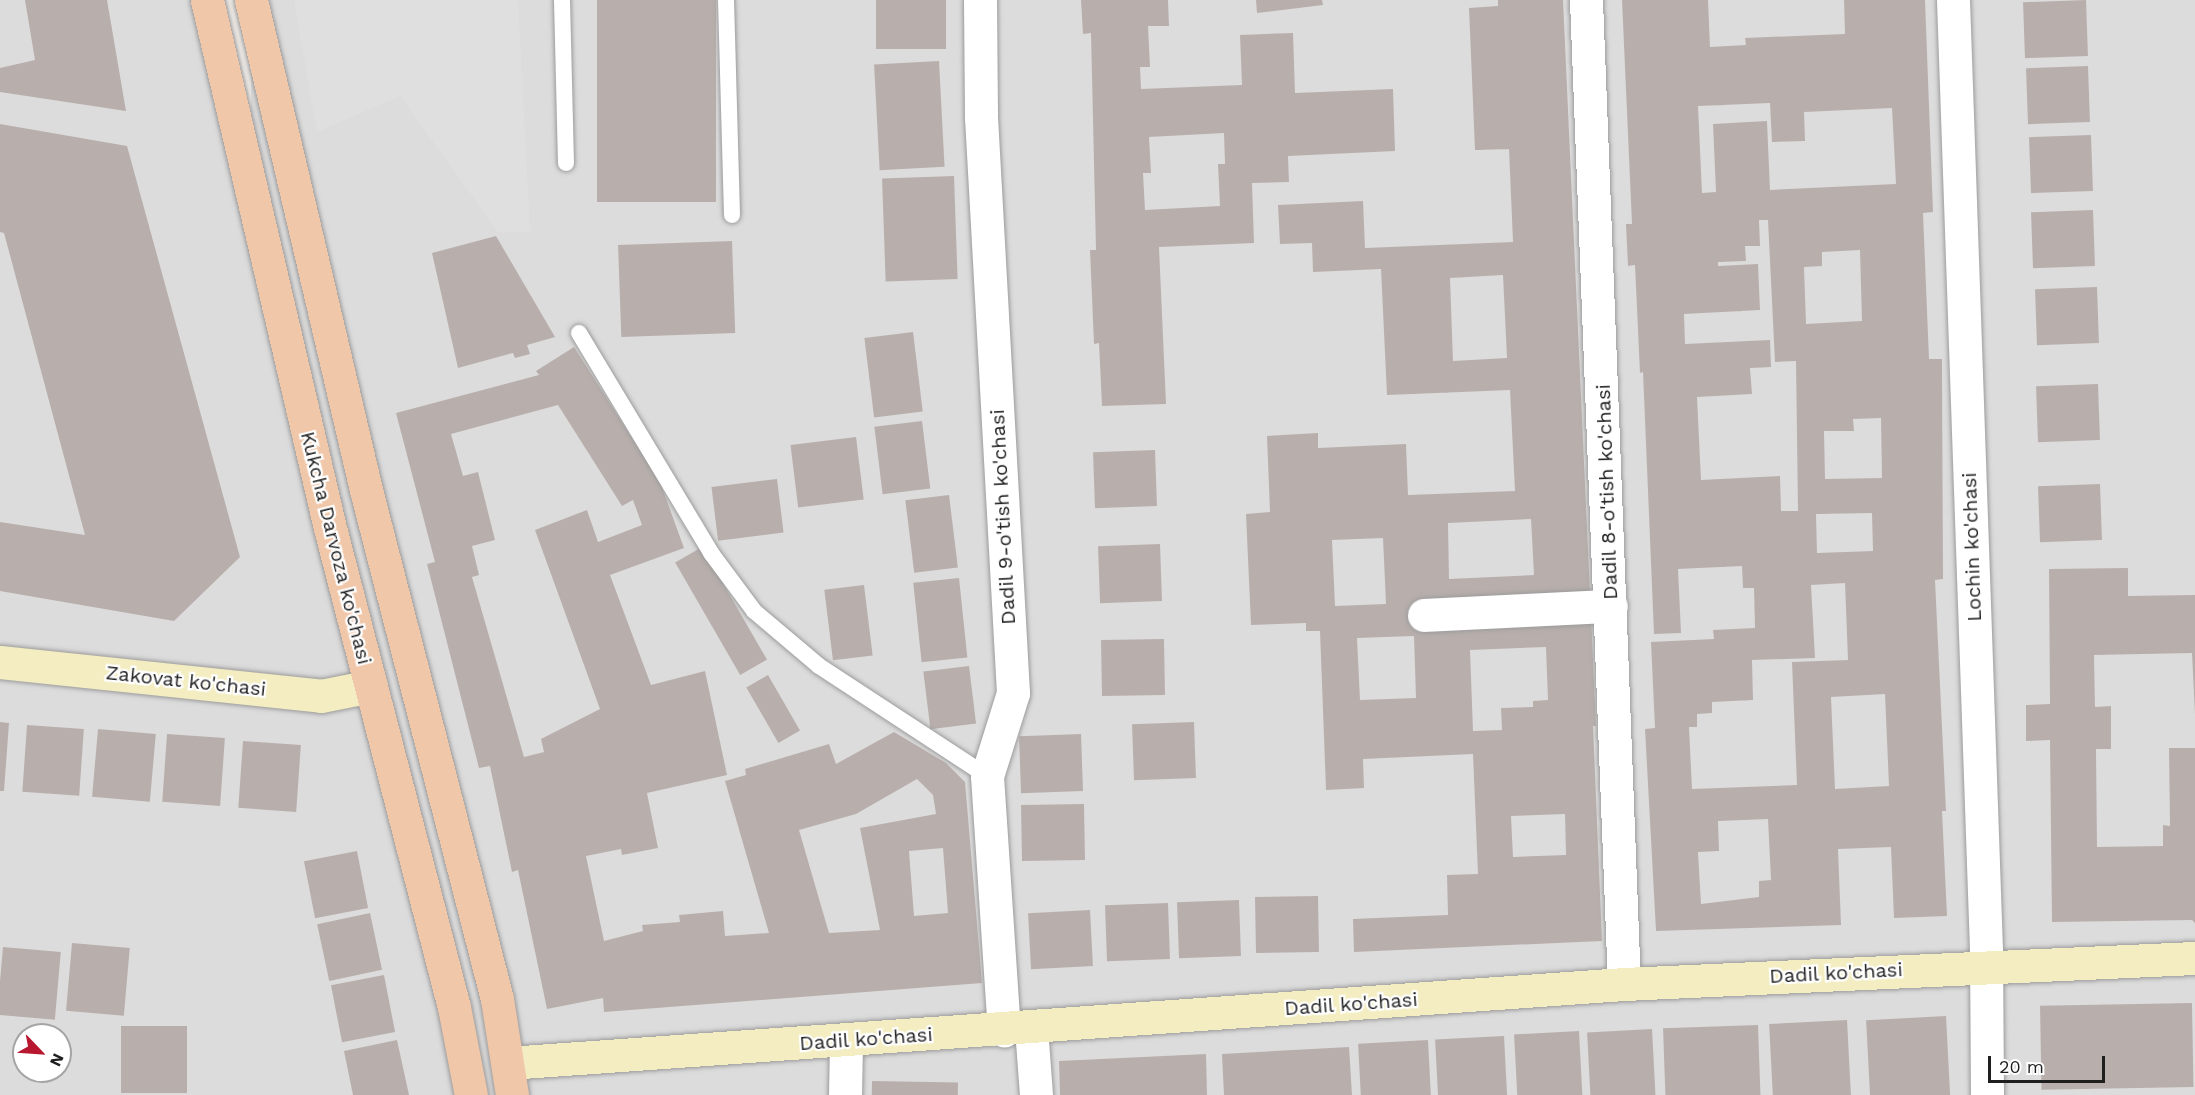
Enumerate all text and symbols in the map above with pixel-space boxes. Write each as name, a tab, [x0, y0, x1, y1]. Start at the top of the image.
street label: Dadil 8-o'tish ko'chasi	[1591, 383, 1623, 601]
street label: Dadil 9-o'tish ko'chasi	[985, 408, 1021, 626]
street label: Kukcha Darvoza ko'chasi	[295, 429, 377, 667]
street label: Lochin ko'chasi	[1957, 472, 1987, 622]
street label: Zakovat ko'chasi	[105, 661, 267, 701]
street label: Dadil ko'chasi	[1768, 958, 1904, 988]
street label: Dadil ko'chasi	[1283, 987, 1419, 1021]
street label: Dadil ko'chasi	[798, 1022, 934, 1056]
north arrow	[12, 1023, 72, 1083]
scale bar	[1991, 1044, 2108, 1082]
text: N	[46, 1051, 68, 1069]
text: 20 m	[1999, 1056, 2044, 1077]

